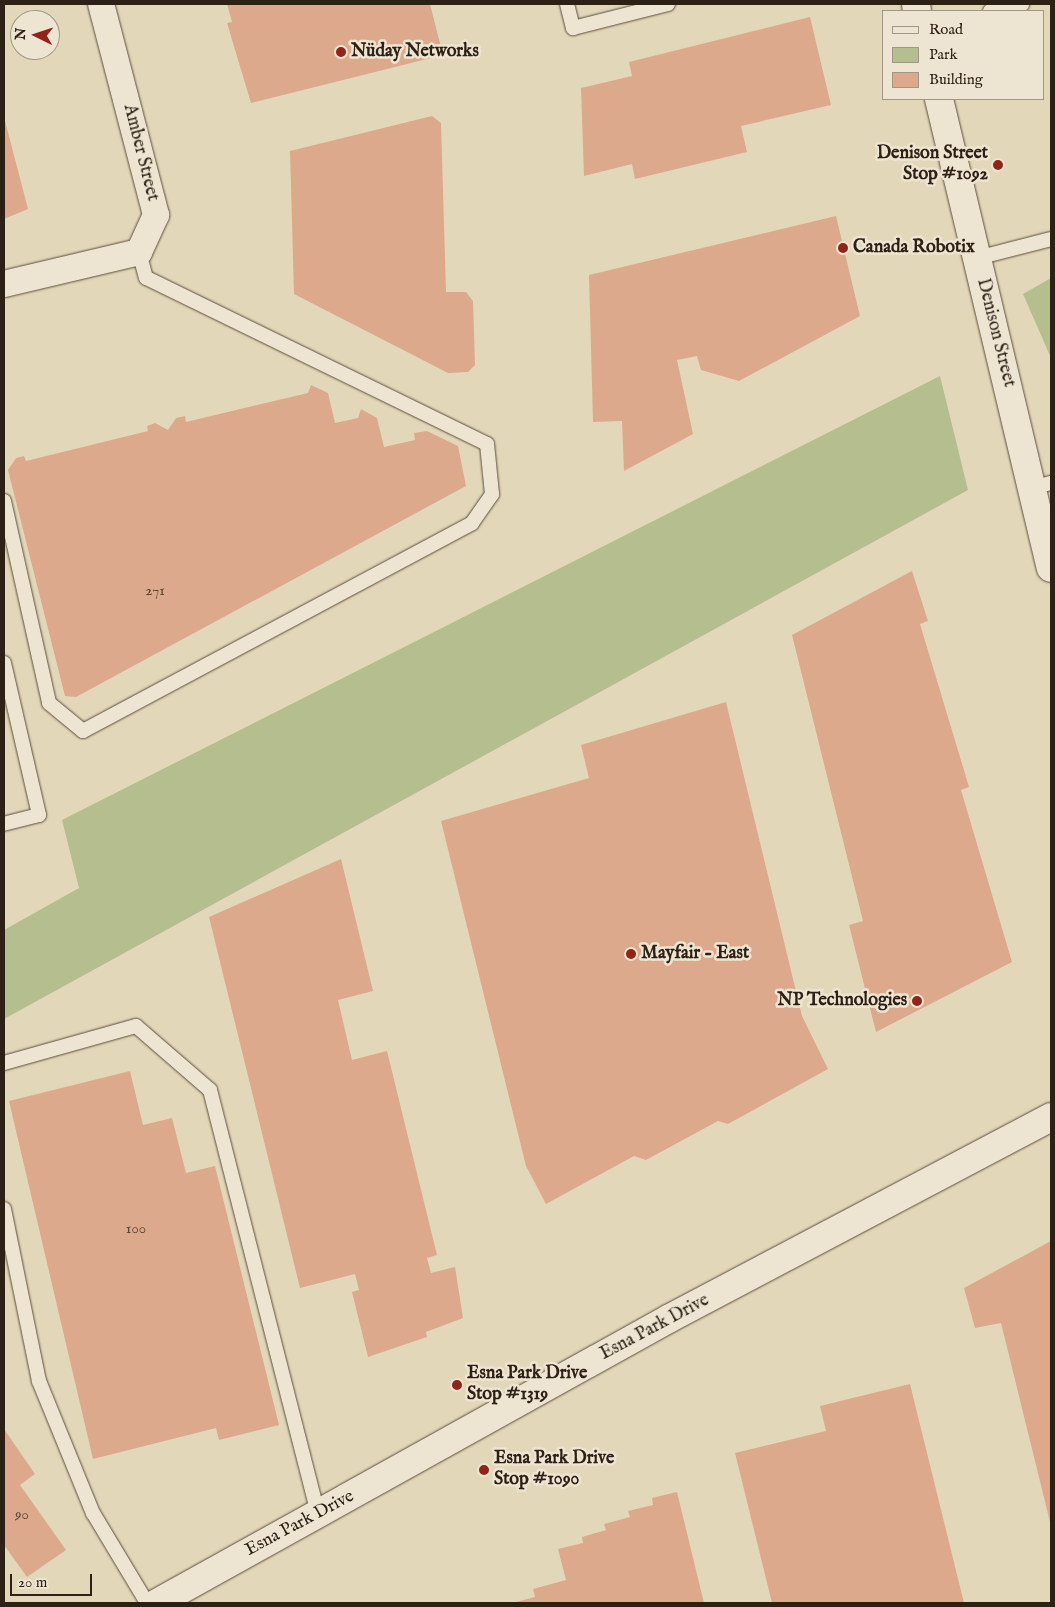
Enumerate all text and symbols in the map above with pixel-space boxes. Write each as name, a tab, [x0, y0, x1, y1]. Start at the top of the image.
north arrow	[10, 10, 60, 60]
legend	[882, 10, 1045, 100]
text: Road	[929, 20, 963, 39]
text: N	[12, 27, 30, 41]
place label: Nüday Networks	[351, 41, 479, 63]
text: Park	[929, 45, 958, 64]
marker: Nüday Networks	[335, 46, 347, 58]
text: Building	[929, 70, 983, 89]
street label: Amber Street	[118, 102, 162, 204]
place label: Denison Street Stop #1092	[877, 144, 988, 186]
marker: Denison Street Stop #1092	[992, 159, 1004, 171]
place label: Canada Robotix	[853, 237, 975, 259]
marker: Canada Robotix	[837, 242, 849, 254]
street label: Denison Street	[971, 276, 1019, 390]
house number: 271	[145, 582, 165, 600]
place label: Mayfair - East	[641, 943, 749, 965]
marker: Mayfair - East	[625, 948, 637, 960]
place label: NP Technologies	[777, 990, 907, 1012]
marker: NP Technologies	[911, 995, 923, 1007]
house number: 100	[126, 1220, 146, 1238]
street label: Esna Park Drive	[597, 1290, 713, 1366]
place label: Esna Park Drive Stop #1319	[467, 1364, 587, 1406]
marker: Esna Park Drive Stop #1319	[451, 1379, 463, 1391]
place label: Esna Park Drive Stop #1090	[494, 1449, 614, 1492]
marker: Esna Park Drive Stop #1090	[478, 1464, 490, 1476]
street label: Esna Park Drive	[242, 1486, 358, 1562]
house number: 90	[15, 1506, 29, 1524]
scale bar	[12, 1564, 95, 1596]
text: 20 m	[18, 1573, 47, 1592]

